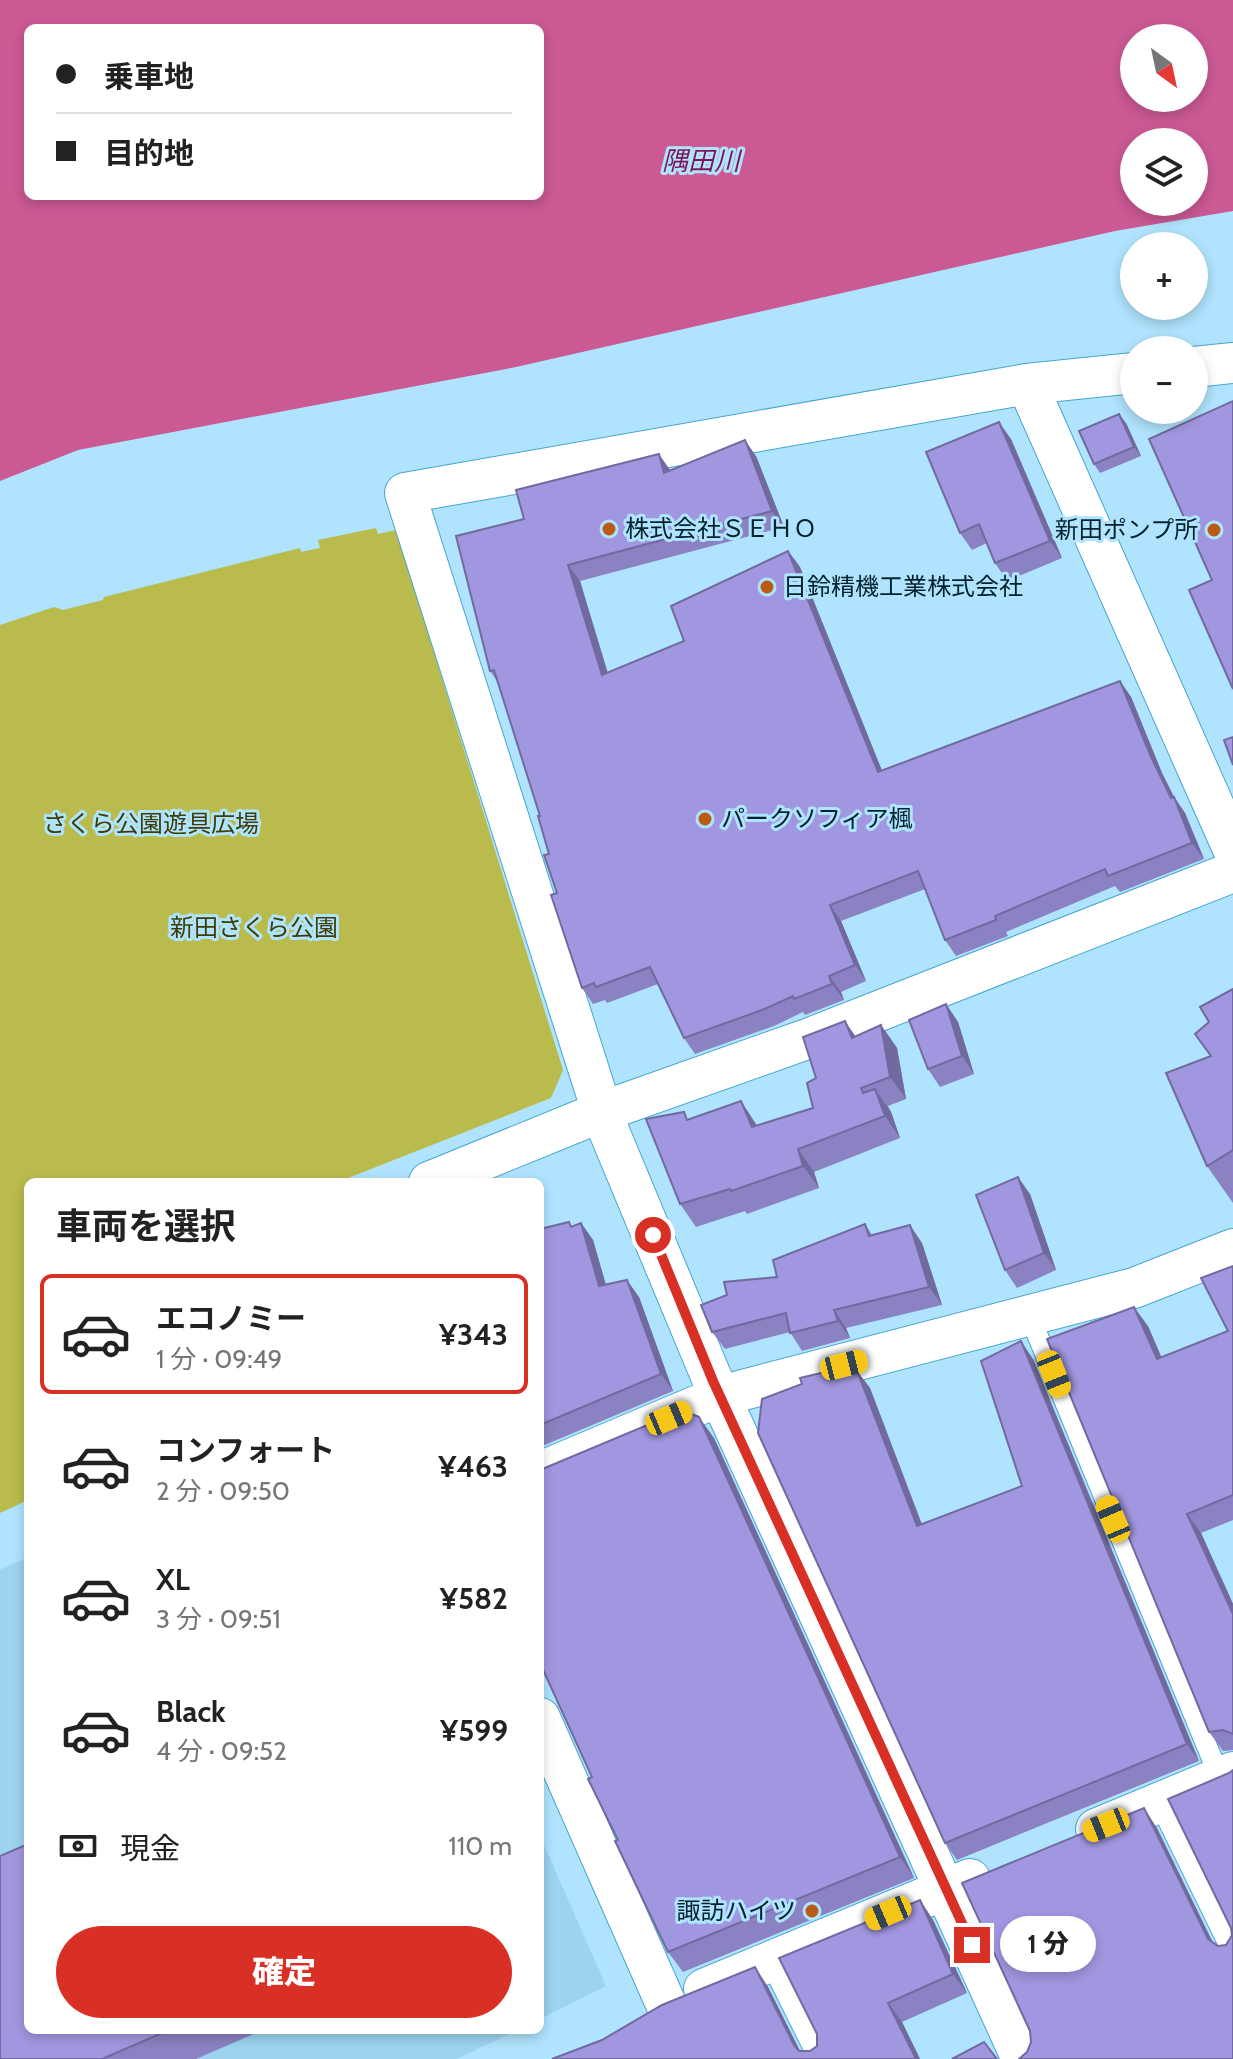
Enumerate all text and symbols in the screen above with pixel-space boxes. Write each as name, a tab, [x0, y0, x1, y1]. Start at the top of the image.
north arrow	[1120, 24, 1208, 112]
map controls	[1120, 24, 1208, 424]
text: 乗車地	[104, 58, 194, 95]
button: layers	[1120, 128, 1208, 216]
text: 目的地	[104, 135, 194, 172]
water label: 隅田川	[662, 145, 743, 177]
button: +	[1120, 232, 1208, 320]
button: −	[1120, 336, 1208, 424]
place label: 株式会社ＳＥＨＯ	[625, 514, 817, 543]
place label: 新田ポンプ所	[1055, 515, 1198, 544]
marker: 株式会社ＳＥＨＯ	[600, 520, 618, 538]
marker: 新田ポンプ所	[1205, 521, 1223, 539]
place label: 日鈴精機工業株式会社	[783, 572, 1023, 601]
marker: 日鈴精機工業株式会社	[758, 578, 776, 596]
place label: パークソフィア楓	[721, 804, 913, 833]
park label: さくら公園遊具広場	[43, 809, 259, 838]
marker: パークソフィア楓	[696, 810, 714, 828]
park label: 新田さくら公園	[170, 913, 338, 942]
text: 車両を選択	[56, 1204, 236, 1248]
route start	[635, 1217, 671, 1253]
icon: car	[60, 1298, 132, 1370]
text: エコノミー	[156, 1300, 306, 1337]
text: ¥343	[439, 1316, 508, 1353]
text: 1 分 · 09:49	[156, 1343, 282, 1375]
car	[1034, 1347, 1074, 1401]
car	[818, 1348, 870, 1382]
car	[642, 1398, 696, 1438]
icon: car	[60, 1430, 132, 1502]
text: コンフォート	[156, 1432, 335, 1469]
text: ¥463	[438, 1448, 508, 1485]
text: 2 分 · 09:50	[156, 1475, 290, 1507]
car	[1093, 1492, 1133, 1546]
text: XL	[156, 1561, 190, 1598]
icon: car	[60, 1562, 132, 1634]
text: ¥582	[440, 1580, 508, 1617]
text: 3 分 · 09:51	[156, 1603, 281, 1635]
text: Black	[156, 1693, 226, 1730]
icon: car	[60, 1694, 132, 1766]
text: ¥599	[440, 1712, 508, 1749]
text: 4 分 · 09:52	[156, 1735, 287, 1767]
car	[1079, 1805, 1133, 1845]
icon: cash	[56, 1824, 100, 1868]
text: 現金	[120, 1830, 180, 1867]
text: 110 m	[448, 1830, 512, 1862]
car	[861, 1893, 915, 1933]
place label: 諏訪ハイツ	[676, 1896, 796, 1925]
marker: 諏訪ハイツ	[803, 1902, 821, 1920]
callout: 1 分	[1000, 1917, 1096, 1973]
button: 確定	[56, 1926, 512, 2018]
route end	[954, 1927, 990, 1963]
text: 1 分	[1027, 1928, 1069, 1960]

